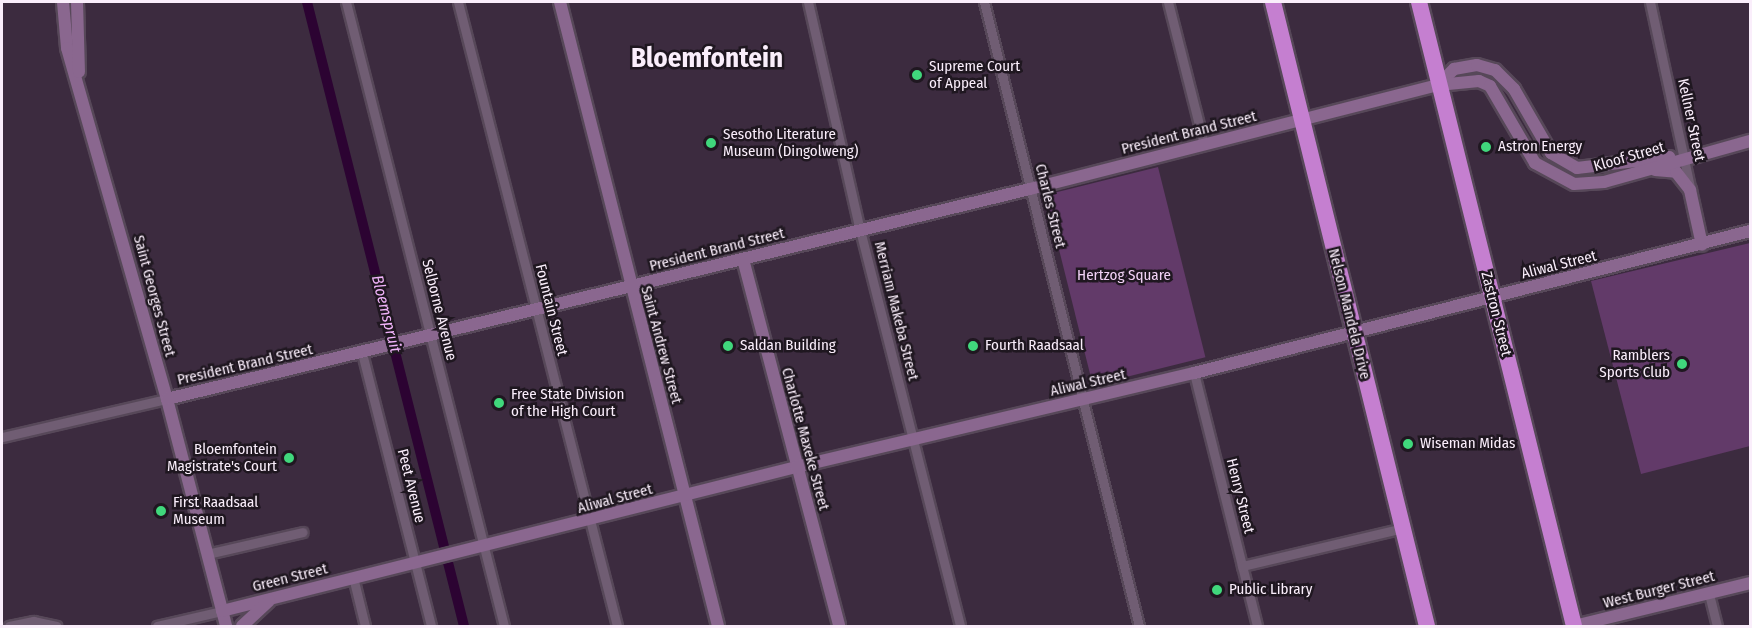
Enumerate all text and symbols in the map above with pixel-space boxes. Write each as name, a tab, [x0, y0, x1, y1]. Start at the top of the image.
district label: Bloemfontein	[631, 43, 783, 75]
place label: Supreme Court of Appeal	[929, 57, 1020, 92]
marker: Supreme Court of Appeal	[910, 68, 924, 82]
street label: Kellner Street	[1673, 77, 1709, 163]
street label: President Brand Street	[1120, 108, 1258, 158]
place label: Sesotho Literature Museum (Dingolweng)	[723, 125, 858, 160]
marker: Sesotho Literature Museum (Dingolweng)	[704, 136, 718, 150]
place label: Astron Energy	[1498, 138, 1582, 156]
street label: Kloof Street	[1592, 138, 1666, 176]
marker: Astron Energy	[1479, 140, 1493, 154]
street label: Charles Street	[1031, 162, 1069, 250]
street label: President Brand Street	[648, 225, 786, 275]
street label: Saint Georges Street	[129, 233, 179, 359]
street label: Merriam Makeba Street	[870, 240, 922, 382]
street label: Nelson Mandela Drive	[1324, 247, 1374, 381]
street label: Aliwal Street	[1520, 247, 1598, 283]
street label: Selborne Avenue	[418, 257, 460, 363]
street label: Fountain Street	[531, 262, 571, 358]
park label: Hertzog Square	[1077, 267, 1171, 285]
street label: Zastron Street	[1477, 270, 1515, 358]
water label: Bloemspruit	[367, 273, 405, 355]
street label: Saint Andrew Street	[637, 284, 685, 406]
place label: Saldan Building	[740, 337, 836, 355]
place label: Fourth Raadsaal	[985, 337, 1084, 355]
marker: Saldan Building	[721, 339, 735, 353]
marker: Fourth Raadsaal	[966, 339, 980, 353]
street label: President Brand Street	[176, 341, 314, 389]
place label: Ramblers Sports Club	[1599, 346, 1670, 381]
marker: Ramblers Sports Club	[1675, 357, 1689, 371]
street label: Charlotte Maxeke Street	[777, 366, 833, 512]
street label: Aliwal Street	[1049, 366, 1127, 400]
place label: Free State Division of the High Court	[511, 385, 624, 420]
marker: Free State Division of the High Court	[492, 396, 506, 410]
place label: Wiseman Midas	[1420, 435, 1515, 453]
marker: Wiseman Midas	[1401, 437, 1415, 451]
place label: Bloemfontein Magistrate's Court	[167, 440, 277, 475]
street label: Peet Avenue	[393, 447, 429, 525]
marker: Bloemfontein Magistrate's Court	[282, 451, 296, 465]
street label: Henry Street	[1222, 457, 1258, 535]
street label: Aliwal Street	[576, 480, 654, 518]
place label: First Raadsaal Museum	[173, 493, 258, 528]
marker: First Raadsaal Museum	[154, 504, 168, 518]
street label: Green Street	[251, 560, 329, 596]
street label: West Burger Street	[1601, 567, 1717, 613]
place label: Public Library	[1229, 581, 1312, 599]
marker: Public Library	[1210, 583, 1224, 597]

